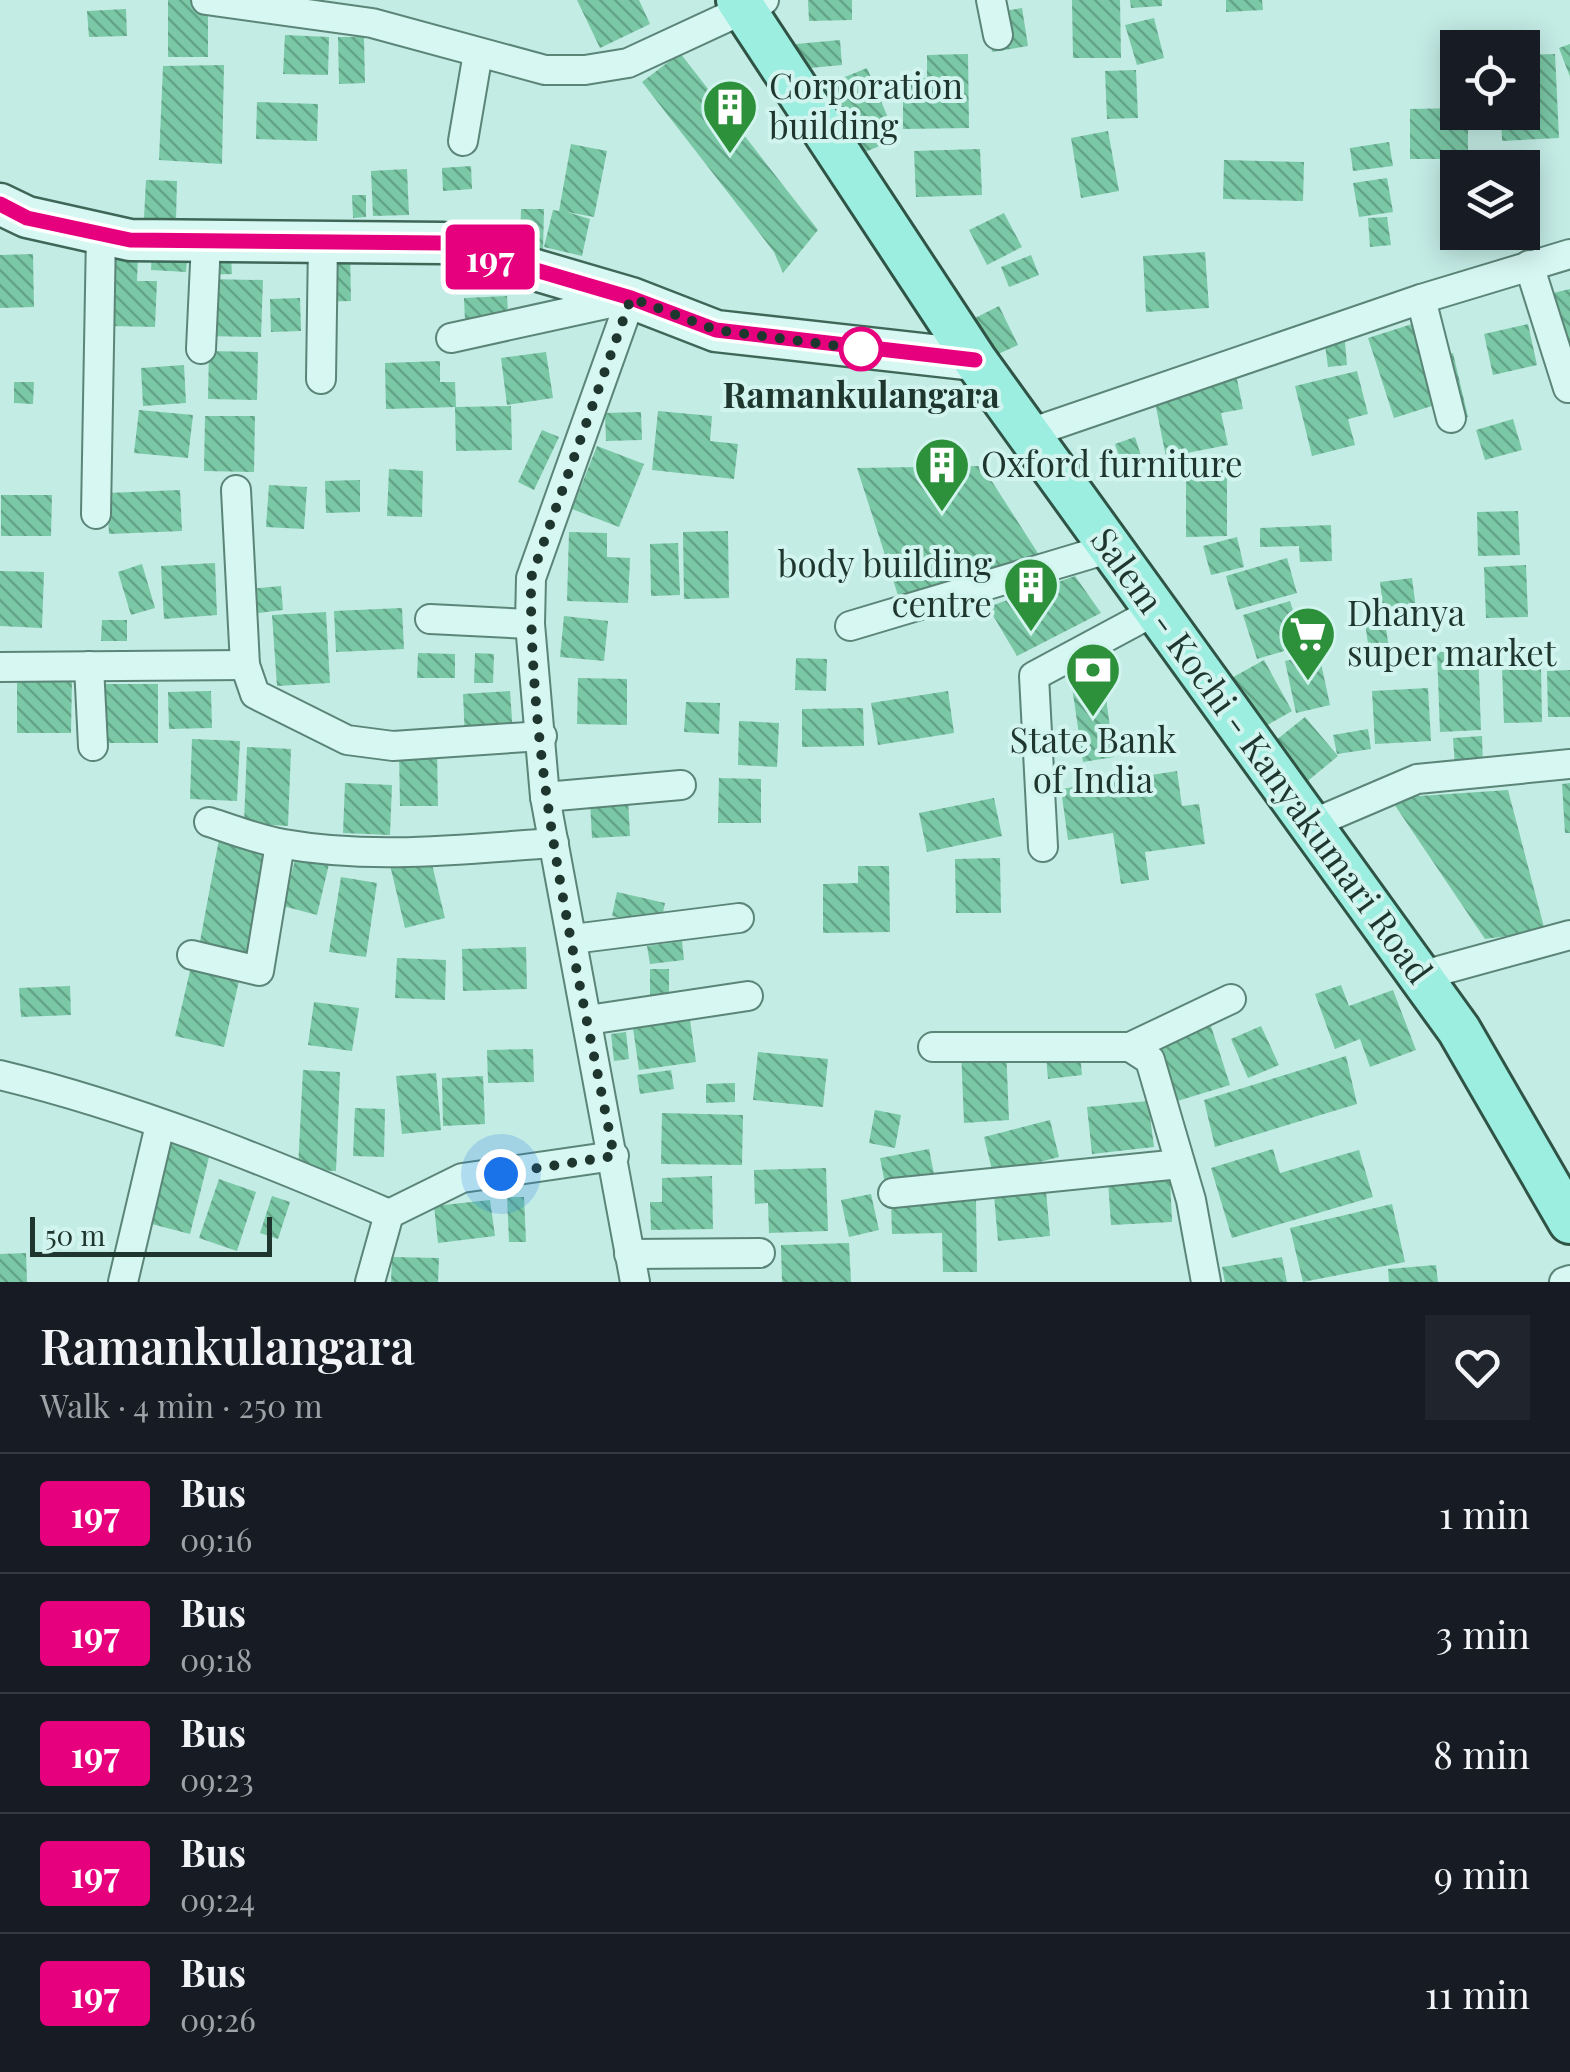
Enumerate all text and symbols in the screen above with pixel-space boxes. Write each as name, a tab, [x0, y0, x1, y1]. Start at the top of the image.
map controls	[1440, 30, 1540, 250]
button: locate	[1440, 30, 1540, 130]
place label: Corporation building	[769, 61, 963, 148]
building icon: Corporation building	[700, 77, 760, 156]
button: layers	[1440, 150, 1540, 250]
line badge: 197	[432, 224, 548, 290]
text: 197	[466, 234, 514, 281]
marker: Ramankulangara	[840, 328, 882, 370]
place label: Ramankulangara	[722, 370, 1000, 417]
building icon: Oxford furniture	[912, 435, 972, 514]
place label: Oxford furniture	[981, 439, 1243, 486]
street label: Salem - Kochi - Kanyakumari Road	[1082, 517, 1444, 992]
place label: body building centre	[778, 539, 993, 626]
building icon: body building centre	[1001, 555, 1061, 634]
place label: Dhanya super market	[1347, 588, 1557, 675]
supermarket icon: Dhanya super market	[1278, 604, 1338, 683]
bank icon: State Bank of India	[1063, 640, 1123, 719]
place label: State Bank of India	[1010, 715, 1176, 802]
your location	[476, 1149, 526, 1199]
scale bar	[30, 1212, 272, 1256]
text: 50 m	[45, 1216, 105, 1253]
text: Ramankulangara	[40, 1313, 415, 1377]
button: heart	[1425, 1315, 1530, 1420]
text: Walk · 4 min · 250 m	[40, 1383, 323, 1426]
text: Bus	[180, 1466, 246, 1517]
text: 1 min	[1439, 1488, 1530, 1539]
text: 197	[71, 1490, 119, 1537]
text: 09:16	[180, 1517, 252, 1560]
text: Bus	[180, 1586, 246, 1637]
text: 3 min	[1436, 1608, 1530, 1659]
text: 197	[71, 1610, 119, 1657]
text: 09:18	[180, 1637, 252, 1680]
text: Bus	[180, 1706, 246, 1757]
text: 8 min	[1433, 1728, 1530, 1779]
text: 197	[71, 1730, 119, 1777]
text: 09:23	[180, 1757, 254, 1800]
text: Bus	[180, 1826, 246, 1877]
text: 9 min	[1434, 1848, 1530, 1899]
text: 197	[71, 1850, 119, 1897]
text: 09:24	[180, 1877, 255, 1920]
text: Bus	[180, 1946, 246, 1997]
text: 11 min	[1425, 1968, 1530, 2019]
text: 197	[71, 1970, 119, 2017]
text: 09:26	[180, 1997, 256, 2040]

